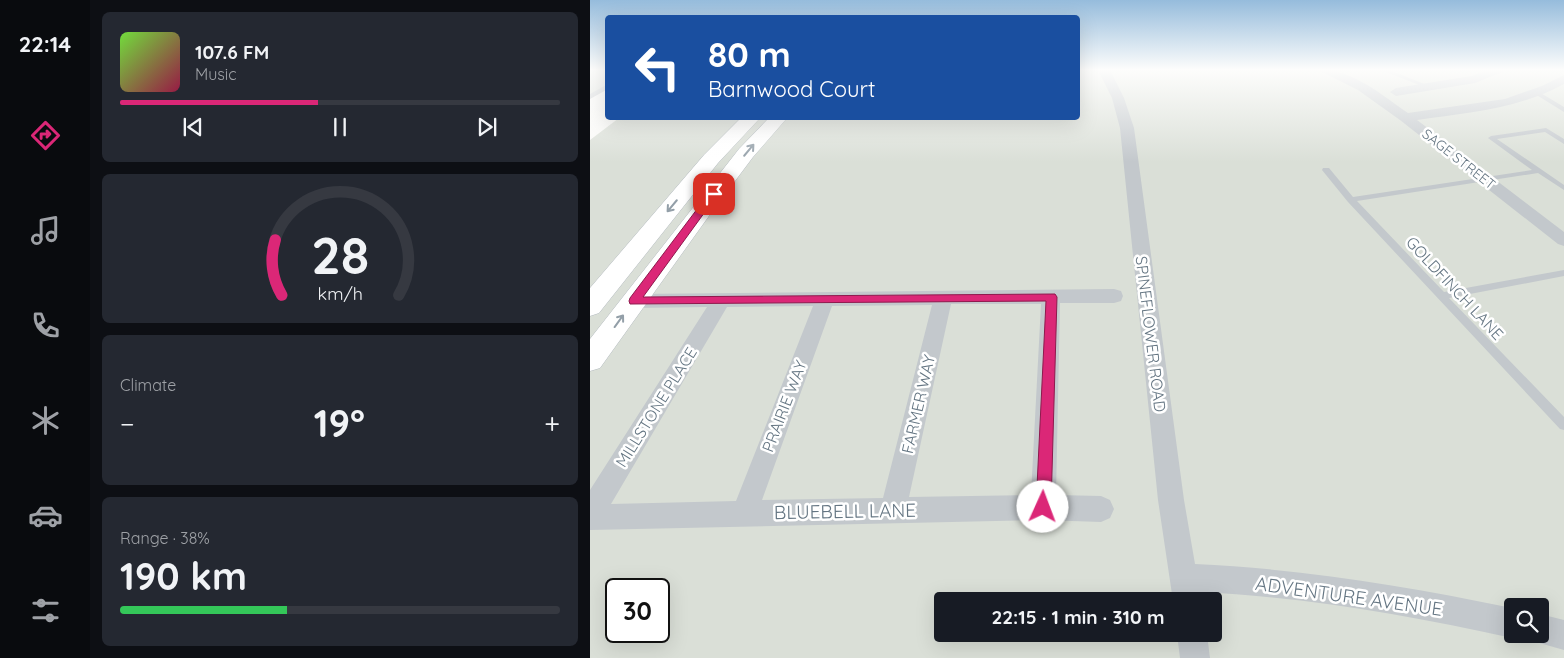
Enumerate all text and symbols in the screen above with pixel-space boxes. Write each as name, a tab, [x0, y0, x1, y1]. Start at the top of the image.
text: 22:14	[19, 30, 71, 58]
text: 80 m	[708, 32, 791, 76]
icon: left	[625, 35, 690, 100]
text: 107.6 FM	[195, 40, 269, 64]
text: Music	[195, 64, 237, 84]
text: Barnwood Court	[708, 75, 875, 103]
icon: previous	[179, 113, 207, 141]
icon: pause	[326, 113, 354, 141]
icon: next	[473, 113, 501, 141]
icon: directions	[28, 118, 63, 153]
street label: SAGE STREET	[1419, 125, 1499, 193]
one-way arrow	[743, 144, 754, 157]
pin	[693, 173, 735, 215]
icon: arrive	[700, 180, 728, 208]
one-way arrow	[667, 199, 678, 212]
icon: music	[28, 213, 63, 248]
text: 28	[311, 222, 369, 287]
street label: GOLDFINCH LANE	[1402, 232, 1508, 344]
street label: SPINEFLOWER ROAD	[1132, 255, 1170, 413]
text: km/h	[317, 282, 363, 304]
icon: phone	[28, 308, 63, 343]
one-way arrow	[614, 314, 624, 328]
street label: MILLSTONE PLACE	[611, 343, 701, 471]
street label: FARMER WAY	[897, 353, 939, 455]
street label: PRAIRIE WAY	[757, 357, 811, 455]
text: Climate	[120, 375, 176, 395]
text: 19°	[314, 399, 365, 447]
icon: climate	[28, 403, 63, 438]
text: −	[120, 406, 135, 441]
text: +	[544, 406, 560, 441]
position arrow	[1016, 480, 1068, 532]
icon: car	[28, 498, 63, 533]
street label: BLUEBELL LANE	[774, 498, 916, 524]
text: Range · 38%	[120, 528, 210, 548]
text: 190 km	[120, 552, 247, 600]
street label: ADVENTURE AVENUE	[1254, 571, 1444, 621]
speed limit sign: 30	[605, 578, 670, 643]
icon: filters	[28, 593, 63, 628]
map controls	[1504, 598, 1549, 643]
button: search	[1504, 598, 1549, 643]
text: 22:15 · 1 min · 310 m	[992, 605, 1165, 629]

